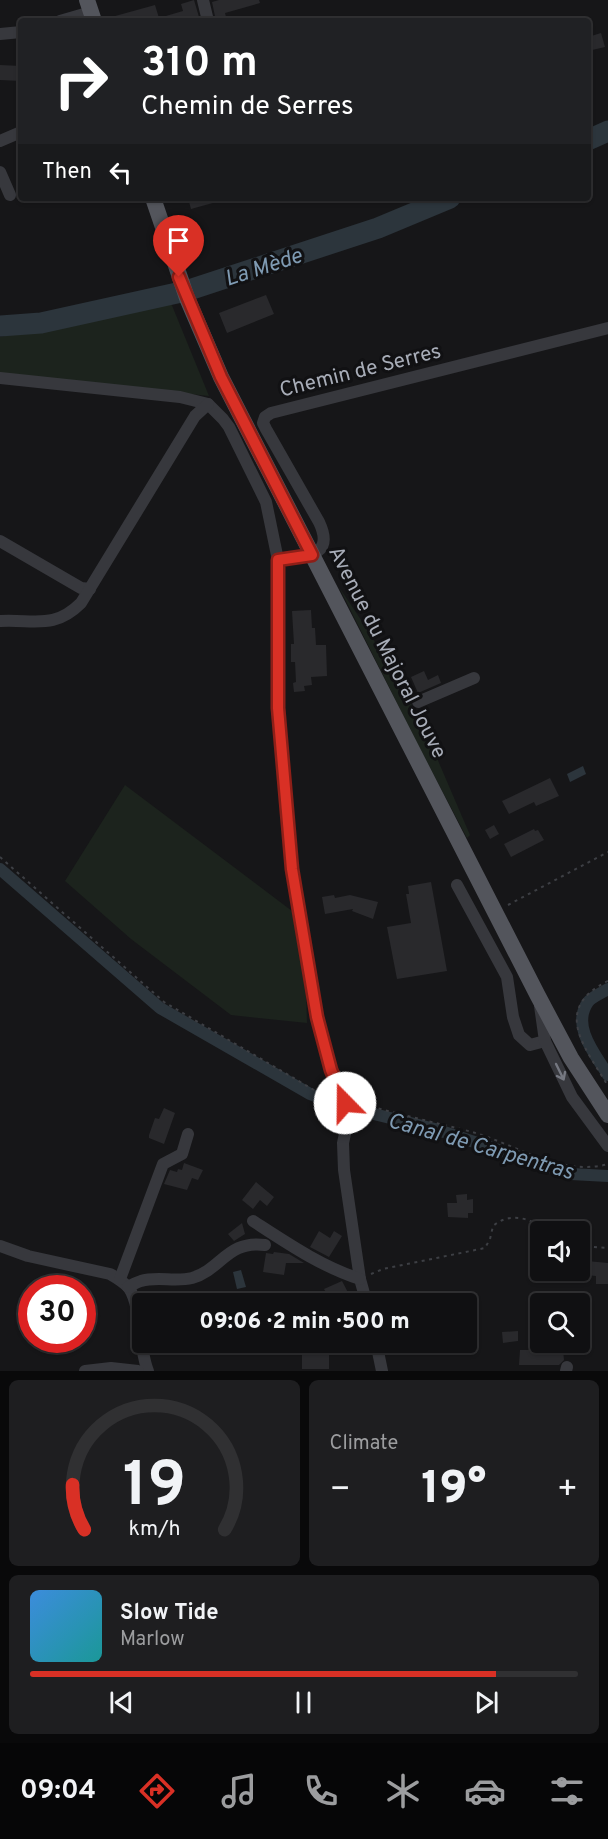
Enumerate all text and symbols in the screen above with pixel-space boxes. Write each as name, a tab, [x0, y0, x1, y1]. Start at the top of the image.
text: 310 m	[141, 38, 258, 91]
icon: right	[42, 42, 120, 120]
text: Chemin de Serres	[141, 90, 354, 124]
icon: left	[104, 156, 137, 189]
text: Then	[42, 159, 92, 186]
pin	[153, 215, 204, 277]
icon: arrive	[162, 224, 195, 257]
water label: La Mède	[222, 243, 306, 294]
street label: Chemin de Serres	[277, 338, 444, 405]
street label: Avenue du Majoral Jouve	[321, 542, 452, 763]
one-way arrow	[554, 1062, 566, 1080]
position arrow	[313, 1071, 377, 1135]
water label: Canal de Carpentras	[384, 1108, 577, 1187]
map controls	[530, 1221, 590, 1353]
button: sound	[530, 1221, 590, 1281]
speed limit sign: 30	[18, 1275, 96, 1353]
button: search	[530, 1293, 590, 1353]
text: 09:06 · 2 min · 500 m	[199, 1309, 410, 1336]
text: Climate	[330, 1431, 398, 1457]
text: 19	[123, 1449, 186, 1528]
text: 19°	[421, 1462, 486, 1519]
text: −	[330, 1470, 351, 1512]
text: +	[557, 1470, 578, 1512]
text: km/h	[128, 1516, 180, 1543]
text: Slow Tide	[120, 1600, 219, 1627]
text: Marlow	[120, 1627, 184, 1653]
icon: previous	[105, 1686, 138, 1719]
icon: pause	[287, 1686, 320, 1719]
icon: next	[470, 1686, 503, 1719]
icon: directions	[136, 1770, 178, 1812]
icon: music	[218, 1770, 260, 1812]
icon: phone	[300, 1770, 342, 1812]
icon: climate	[382, 1770, 424, 1812]
icon: car	[464, 1770, 506, 1812]
icon: filters	[546, 1770, 588, 1812]
text: 09:04	[20, 1774, 96, 1808]

